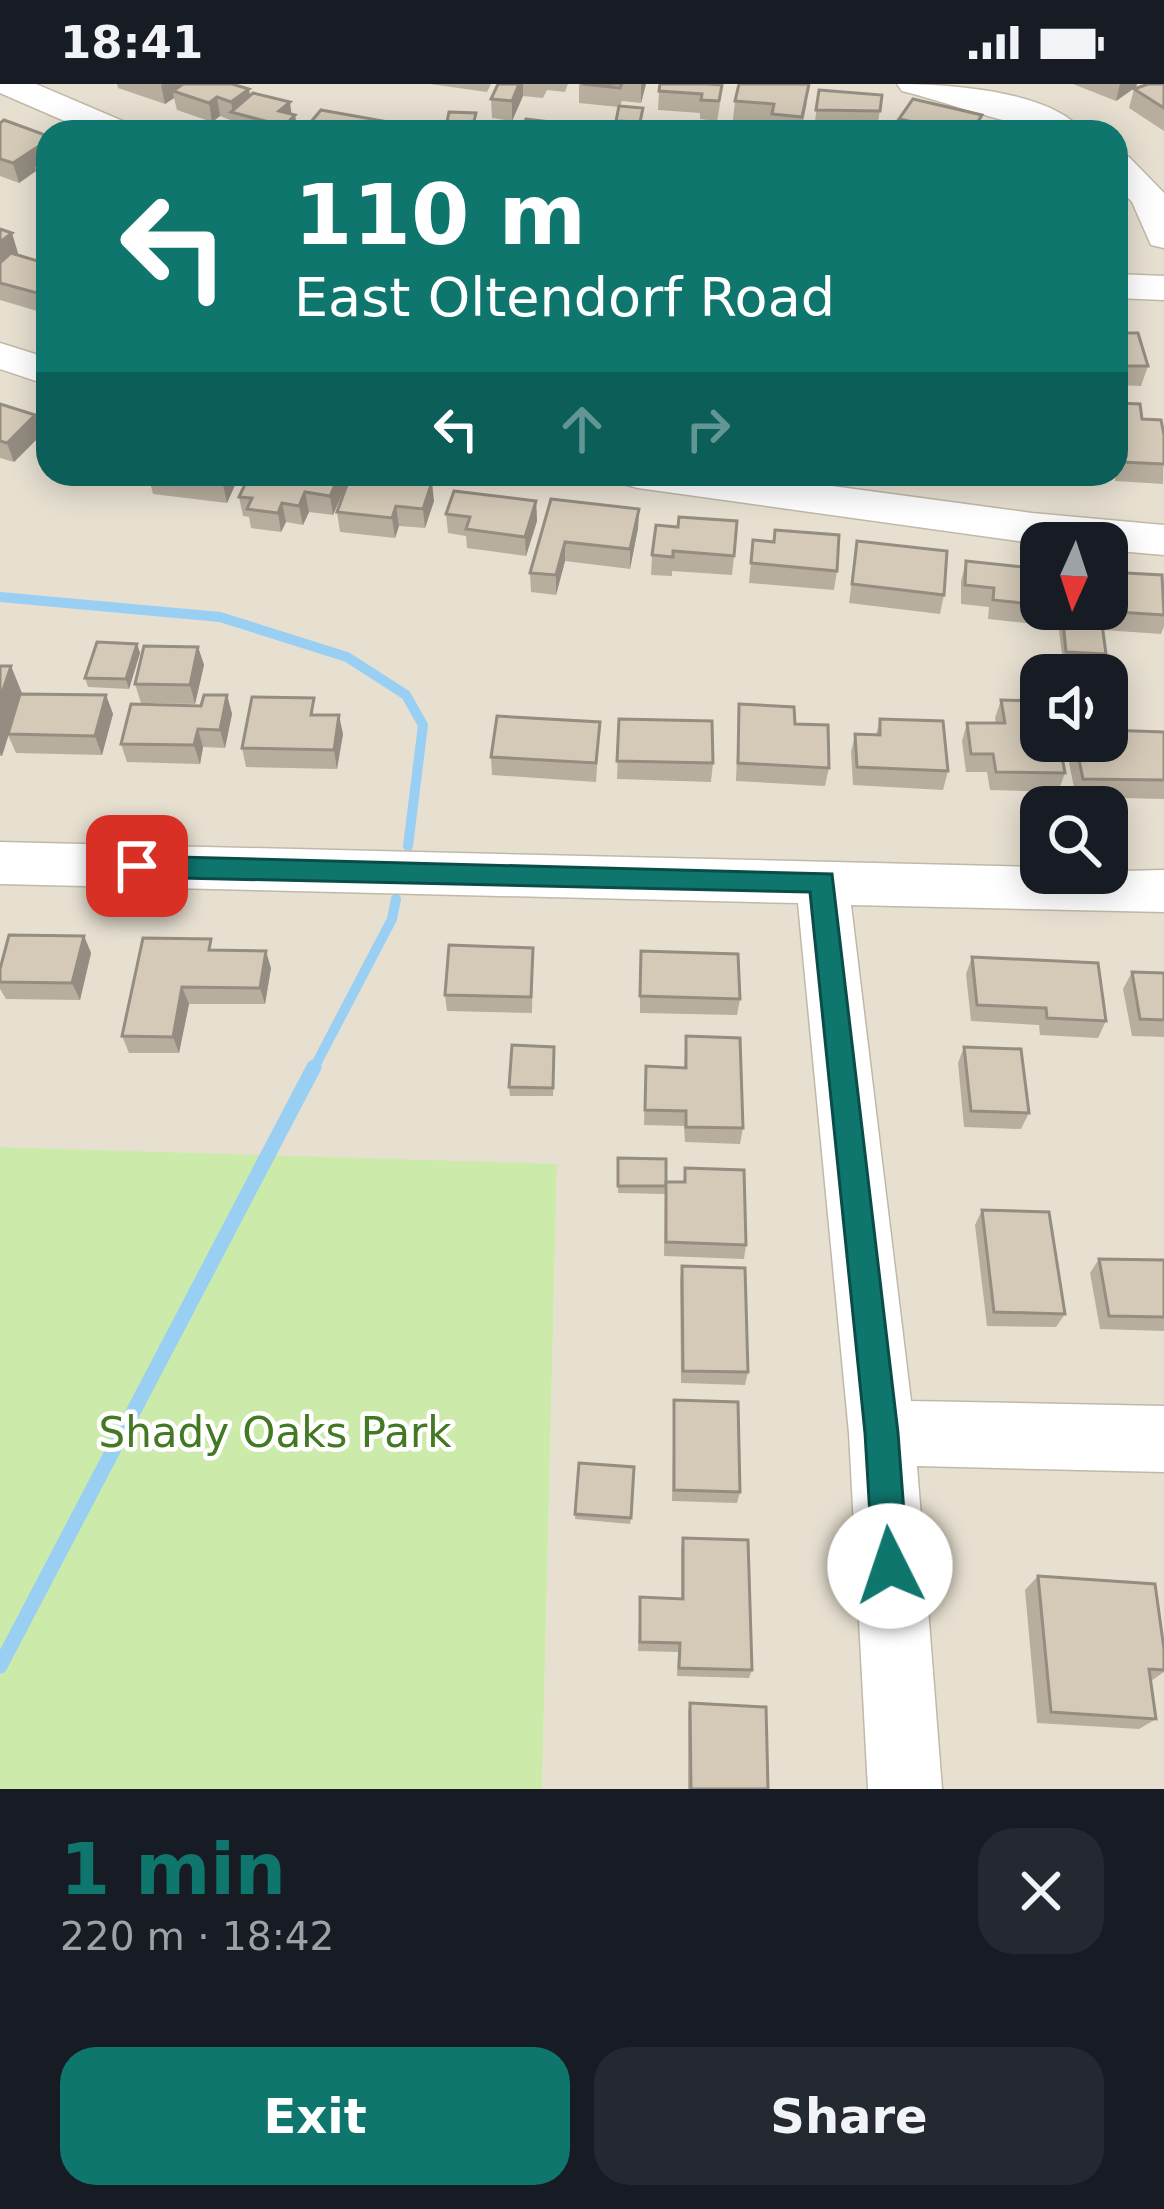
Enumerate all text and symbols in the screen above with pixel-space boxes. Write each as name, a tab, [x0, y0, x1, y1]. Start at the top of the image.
text: 18:41	[60, 16, 203, 69]
text: 110 m	[294, 166, 586, 264]
icon: left	[96, 168, 252, 324]
text: East Oltendorf Road	[294, 266, 835, 329]
icon: left	[423, 396, 489, 462]
icon: ahead	[549, 396, 615, 462]
icon: right	[675, 396, 741, 462]
north arrow	[1020, 522, 1128, 630]
map controls	[1020, 522, 1128, 894]
button: sound	[1020, 654, 1128, 762]
button: search	[1020, 786, 1128, 894]
pin	[86, 815, 188, 917]
icon: arrive	[104, 833, 170, 899]
park label: Shady Oaks Park	[98, 1408, 452, 1457]
position arrow	[827, 1503, 953, 1629]
text: 1 min	[60, 1827, 286, 1911]
button: close	[978, 1828, 1104, 1954]
text: 220 m · 18:42	[60, 1914, 334, 1959]
button: Exit	[60, 2047, 570, 2185]
button: Share	[594, 2047, 1104, 2185]

